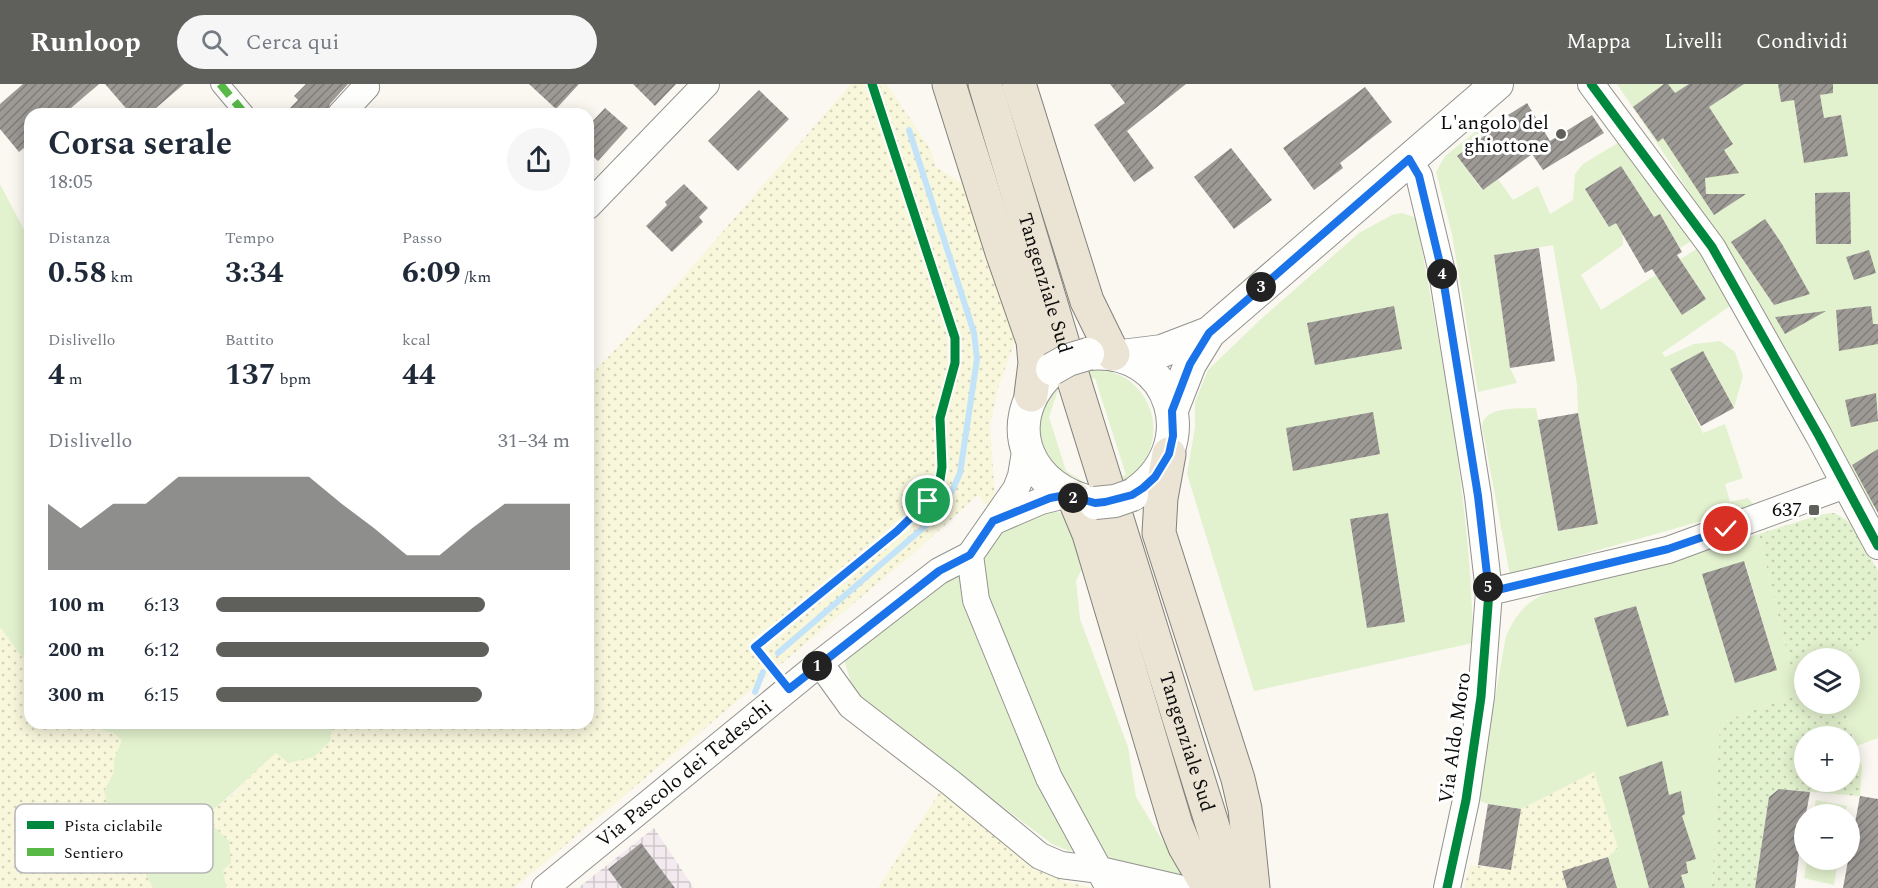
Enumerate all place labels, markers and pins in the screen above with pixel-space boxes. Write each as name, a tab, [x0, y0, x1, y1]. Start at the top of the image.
place label: L'angolo del ghiottone	[1440, 108, 1549, 161]
marker: L'angolo del ghiottone	[1554, 127, 1568, 141]
pin: 4	[1427, 259, 1457, 289]
pin: 3	[1246, 272, 1276, 302]
pin	[902, 475, 953, 526]
pin: 2	[1058, 483, 1088, 513]
place label: 637	[1772, 495, 1802, 525]
pin	[1700, 503, 1751, 554]
marker: 637	[1807, 503, 1821, 517]
pin: 5	[1473, 572, 1503, 602]
pin: 1	[802, 651, 832, 681]

